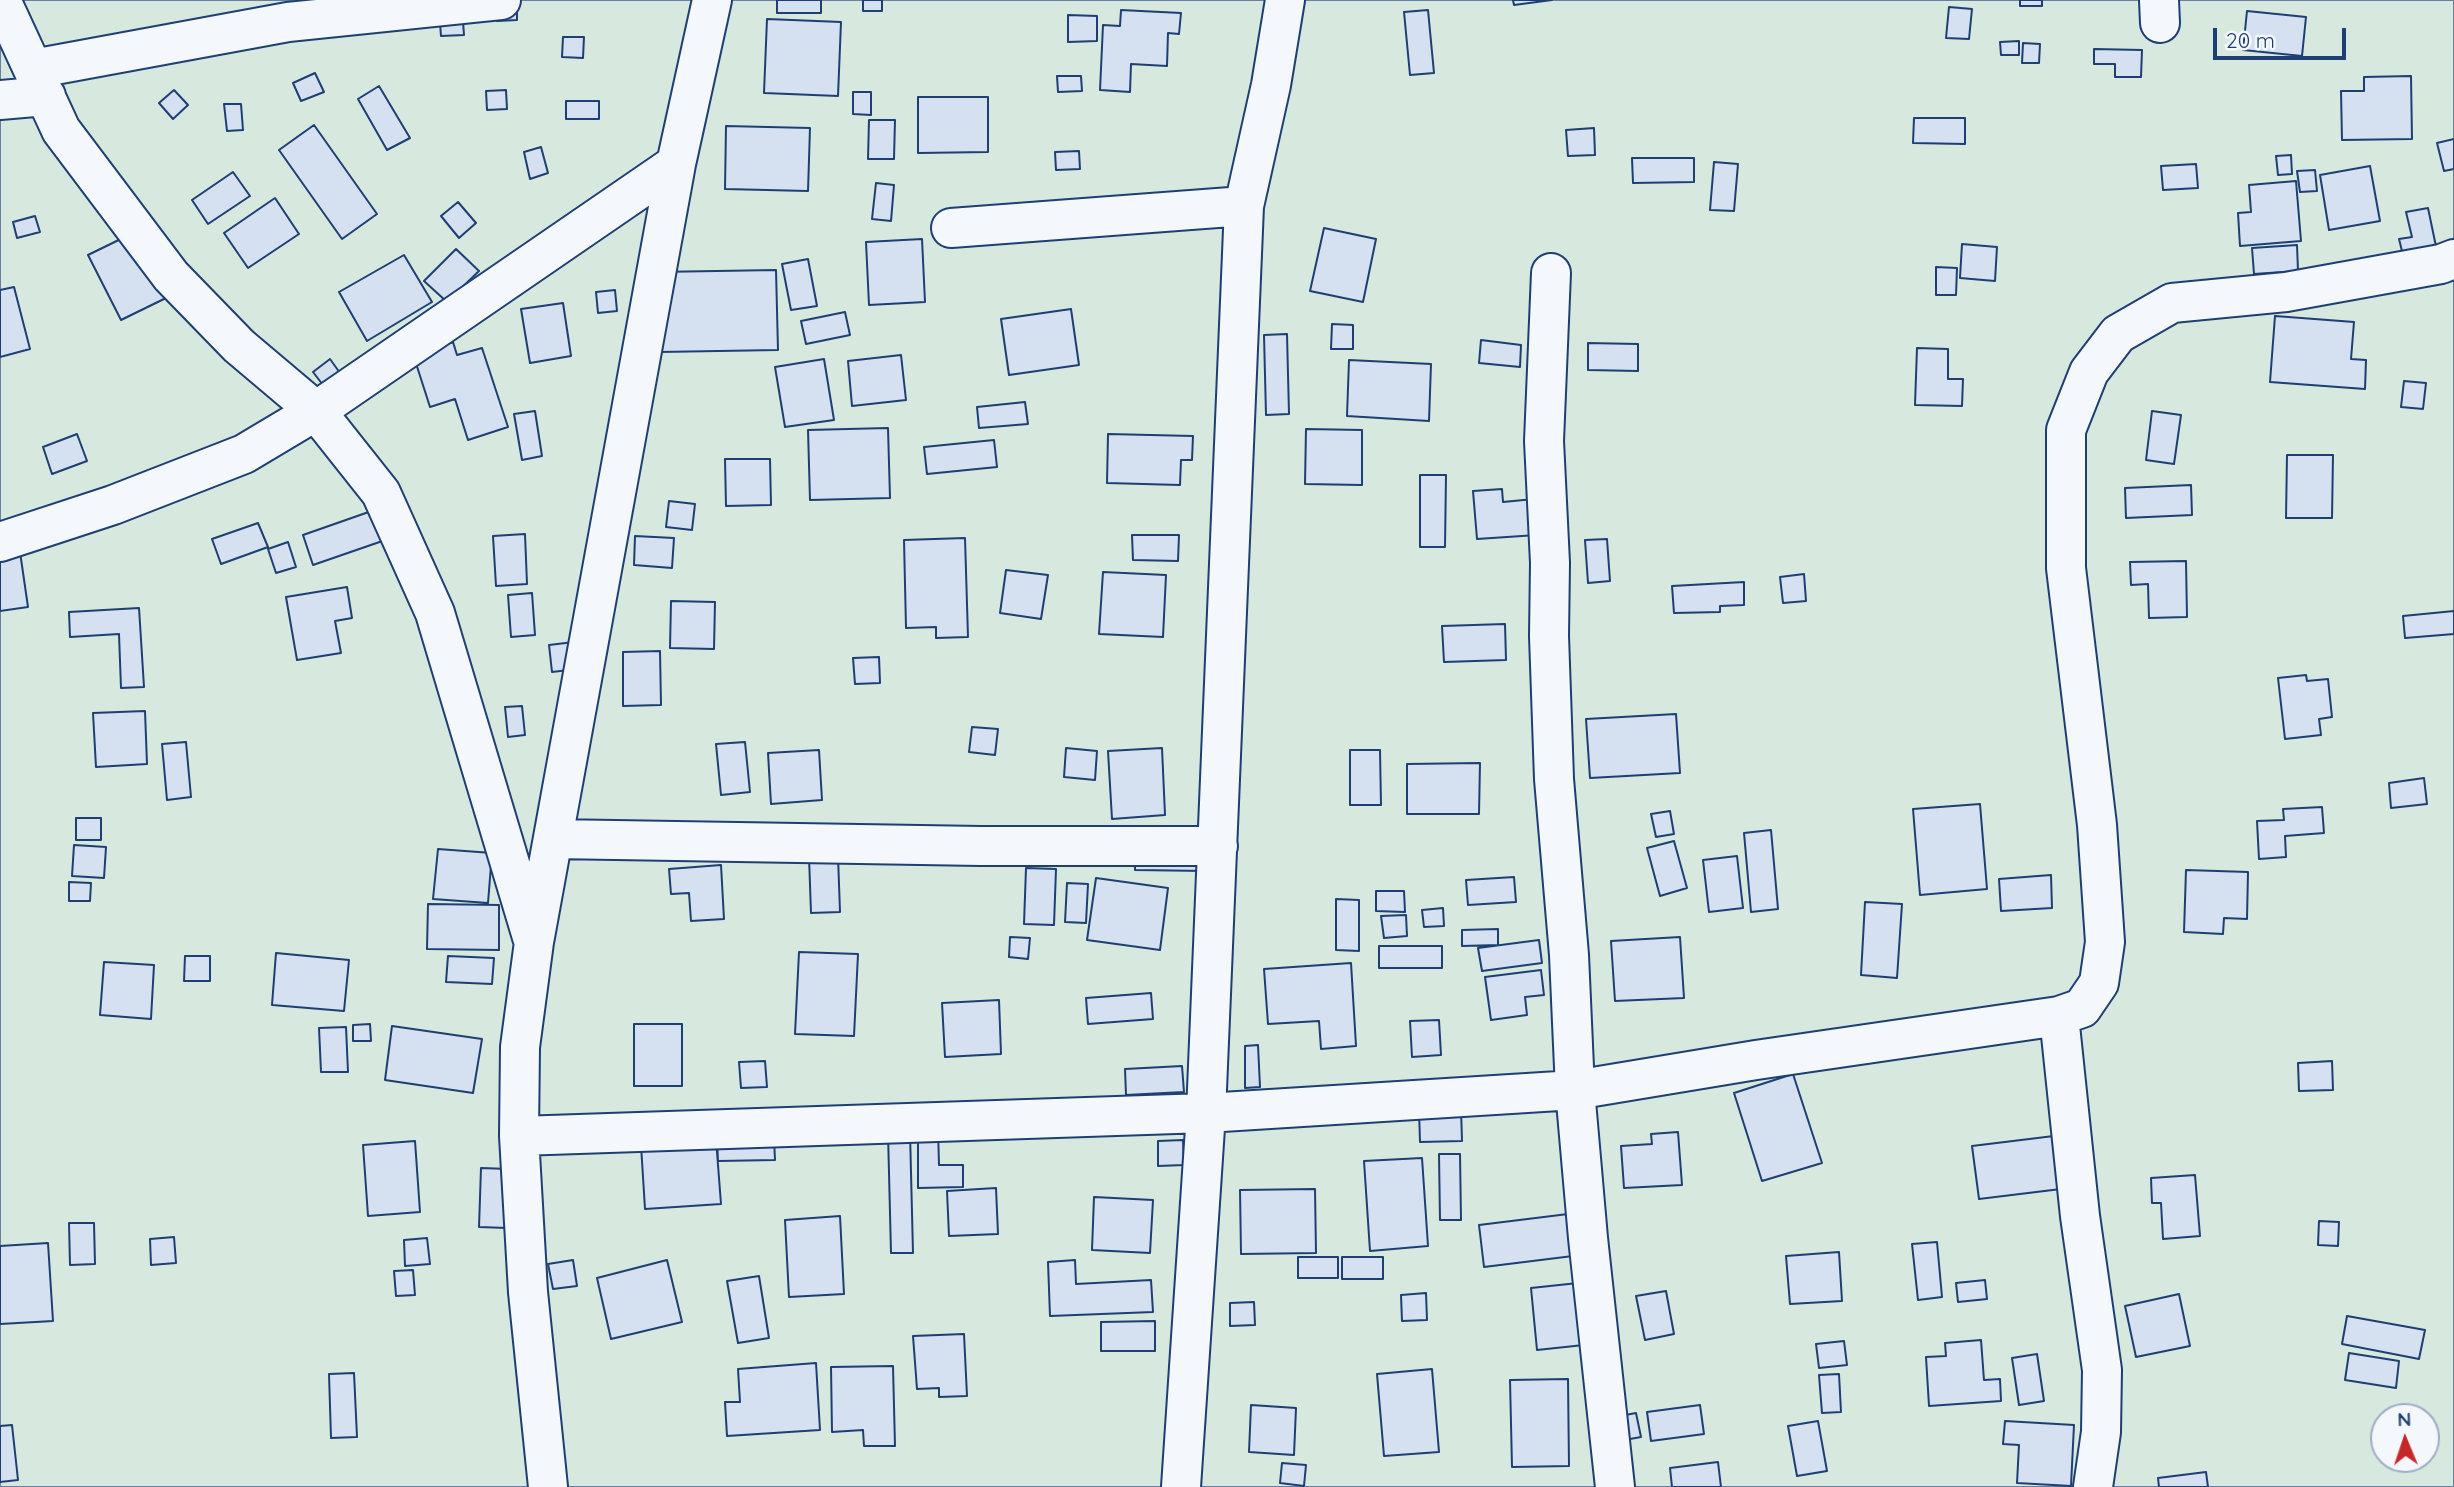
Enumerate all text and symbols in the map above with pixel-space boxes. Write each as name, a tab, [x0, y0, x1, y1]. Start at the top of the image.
scale bar	[2216, 14, 2349, 58]
text: 20 m	[2226, 27, 2275, 53]
north arrow	[2370, 1403, 2440, 1473]
text: N	[2397, 1407, 2412, 1431]

